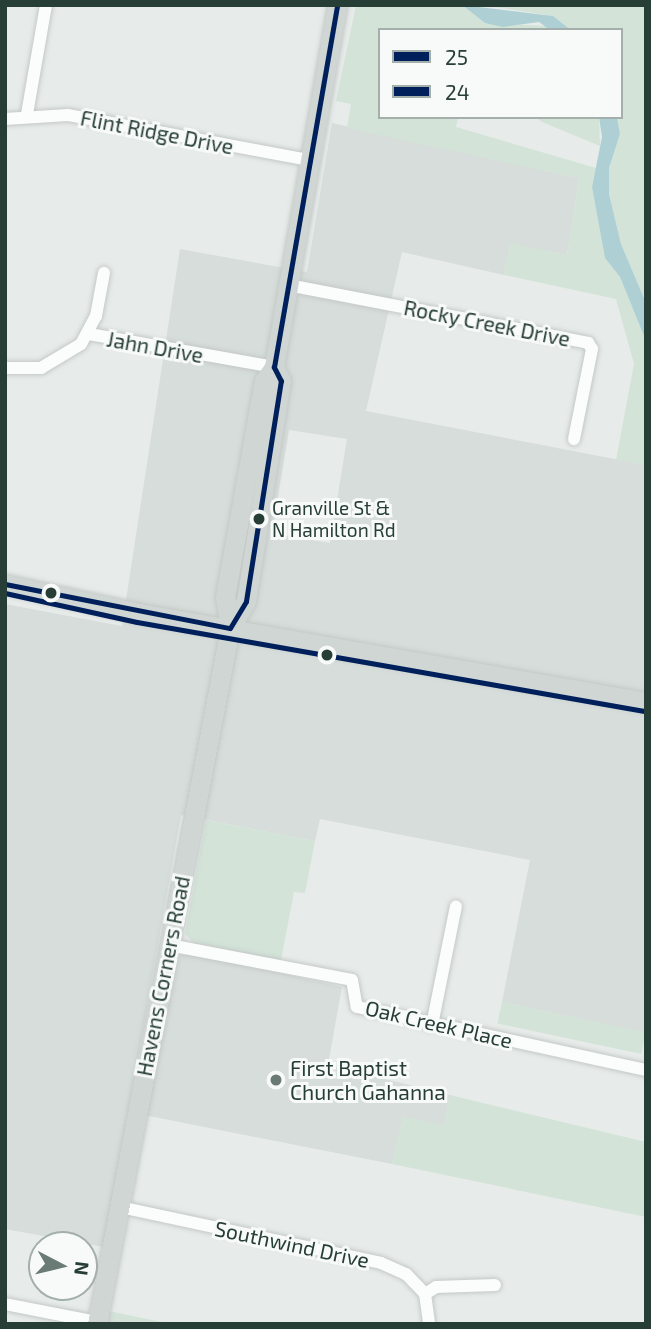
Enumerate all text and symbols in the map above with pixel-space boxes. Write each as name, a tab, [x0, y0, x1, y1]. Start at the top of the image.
legend	[378, 28, 623, 119]
text: 25	[445, 44, 468, 69]
text: 24	[445, 79, 470, 104]
street label: Flint Ridge Drive	[78, 105, 236, 159]
street label: Rocky Creek Drive	[401, 294, 573, 352]
street label: Jahn Drive	[105, 326, 205, 368]
place label: Granville St & N Hamilton Rd	[272, 497, 396, 541]
marker: Granville St & N Hamilton Rd	[252, 512, 266, 526]
unlabelled marker	[44, 586, 58, 600]
unlabelled marker	[320, 648, 334, 662]
street label: Havens Corners Road	[131, 874, 195, 1078]
street label: Oak Creek Place	[363, 995, 515, 1053]
place label: First Baptist Church Gahanna	[290, 1055, 446, 1105]
marker: First Baptist Church Gahanna	[268, 1072, 284, 1088]
street label: Southwind Drive	[213, 1215, 371, 1273]
north arrow	[28, 1231, 98, 1301]
text: N	[70, 1260, 95, 1277]

